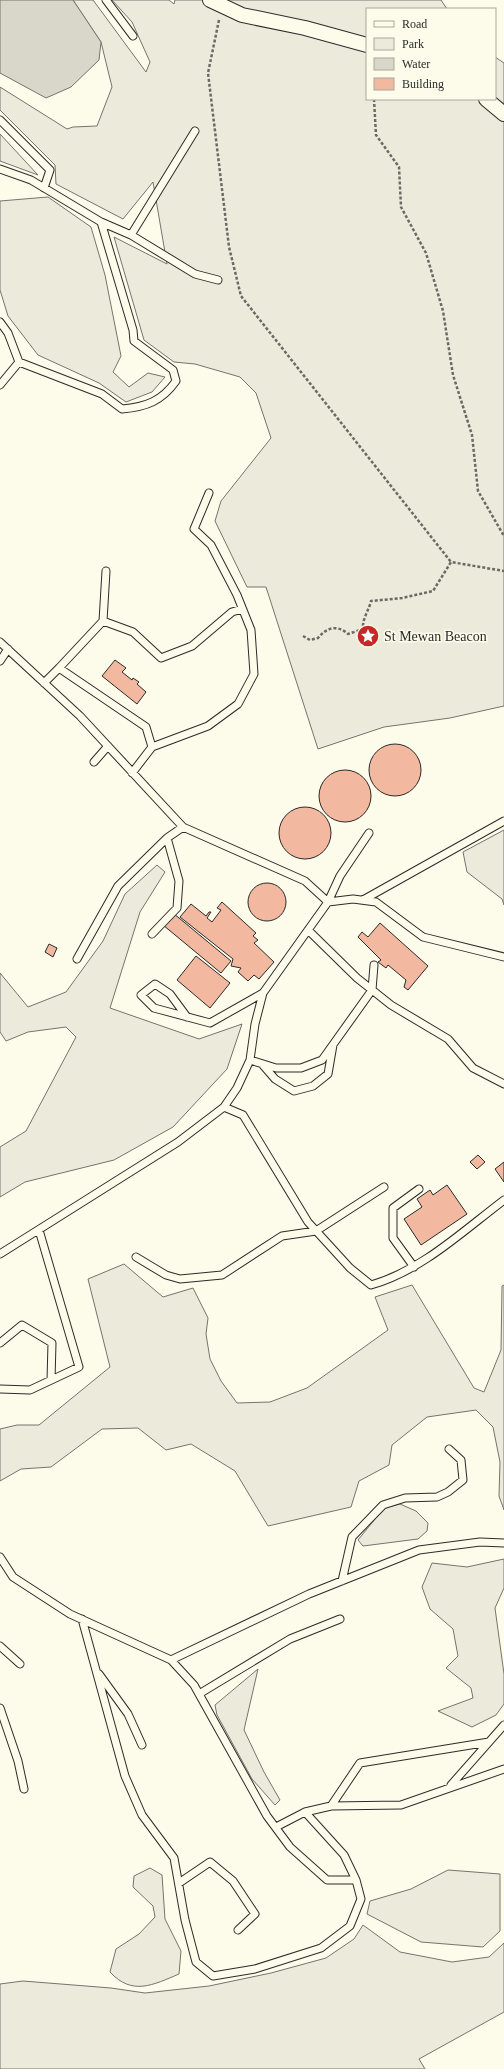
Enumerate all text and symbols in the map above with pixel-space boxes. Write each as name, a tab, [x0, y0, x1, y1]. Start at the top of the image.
legend	[366, 8, 496, 100]
text: Road	[402, 17, 427, 31]
text: Park	[402, 37, 424, 51]
text: Water	[402, 57, 430, 71]
text: Building	[402, 77, 444, 91]
place icon: St Mewan Beacon	[355, 623, 381, 649]
place label: St Mewan Beacon	[384, 629, 487, 644]

